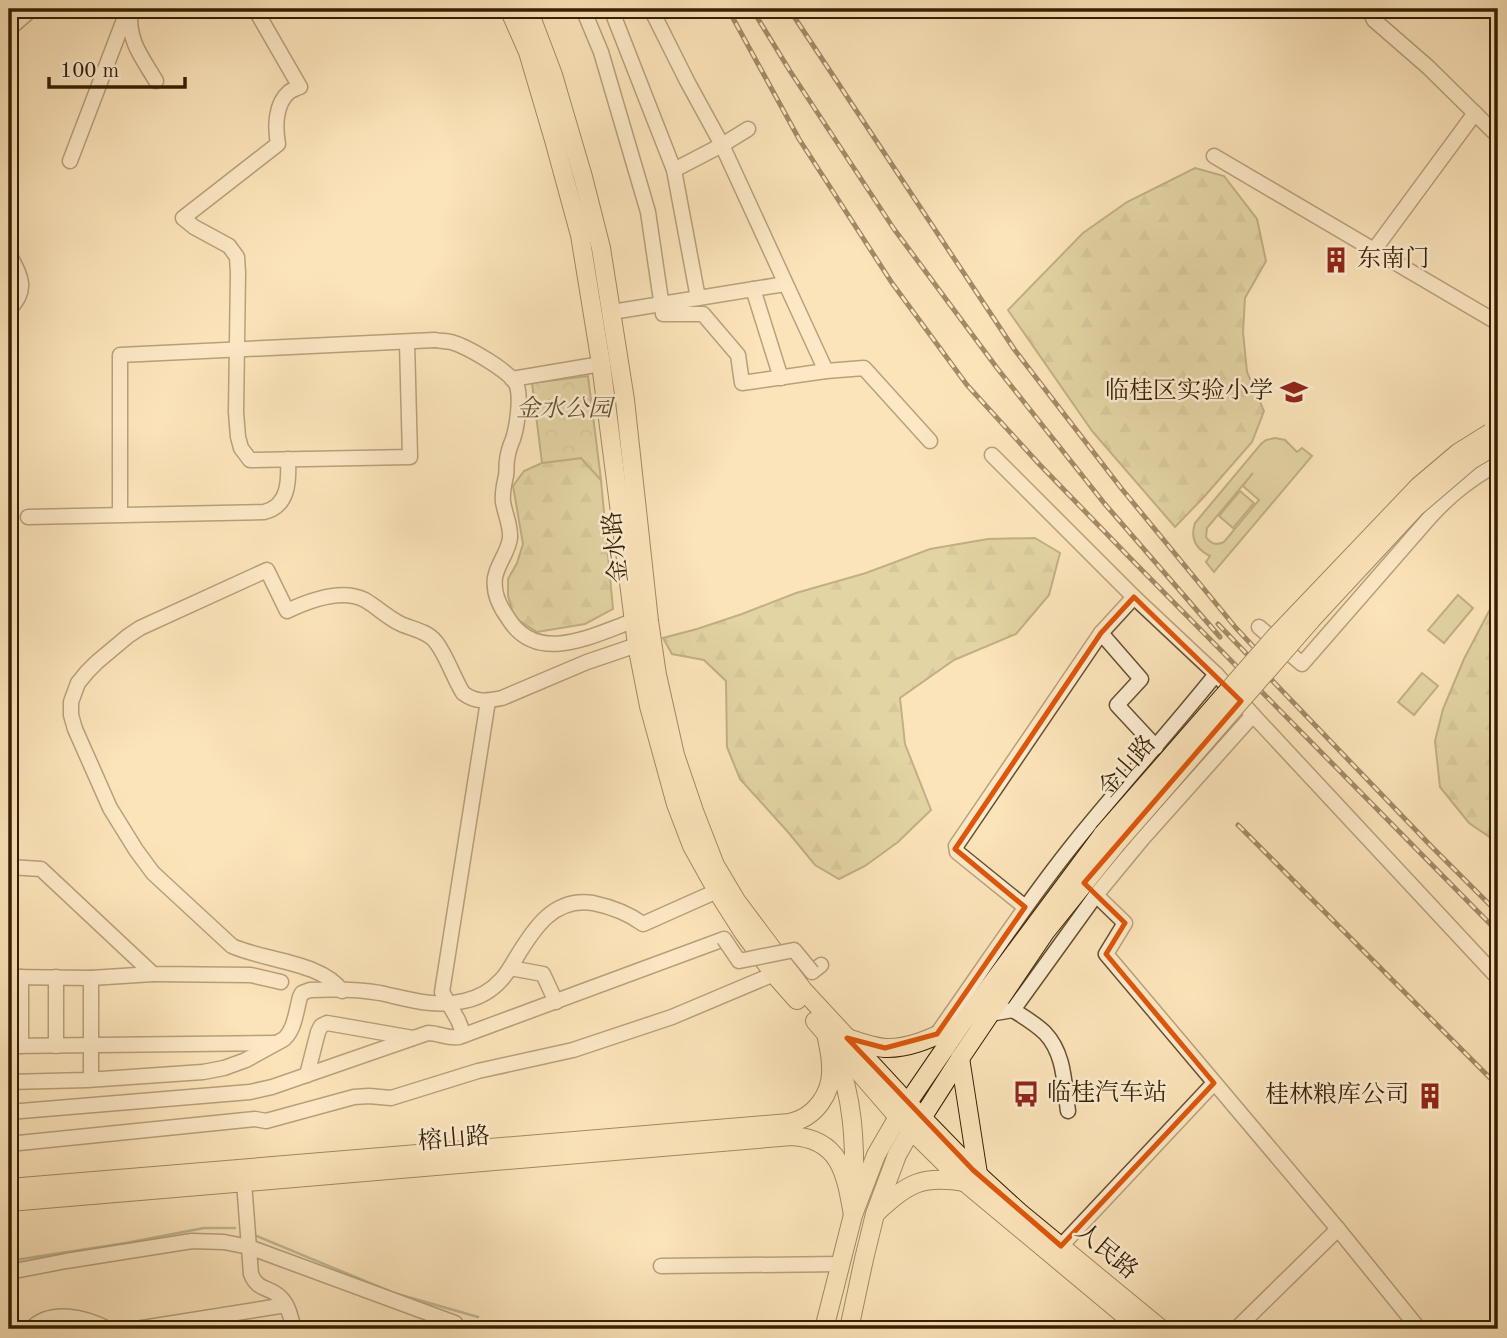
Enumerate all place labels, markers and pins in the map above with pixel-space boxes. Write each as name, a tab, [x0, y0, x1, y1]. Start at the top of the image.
building icon: 东南门	[1321, 245, 1351, 275]
place label: 东南门	[1357, 245, 1429, 272]
place label: 临桂区实验小学	[1105, 377, 1273, 404]
school or university icon: 临桂区实验小学	[1279, 377, 1309, 407]
bus stop icon: 临桂汽车站	[1011, 1079, 1041, 1109]
place label: 临桂汽车站	[1047, 1079, 1167, 1106]
place label: 桂林粮库公司	[1265, 1081, 1409, 1108]
building icon: 桂林粮库公司	[1415, 1081, 1445, 1111]

